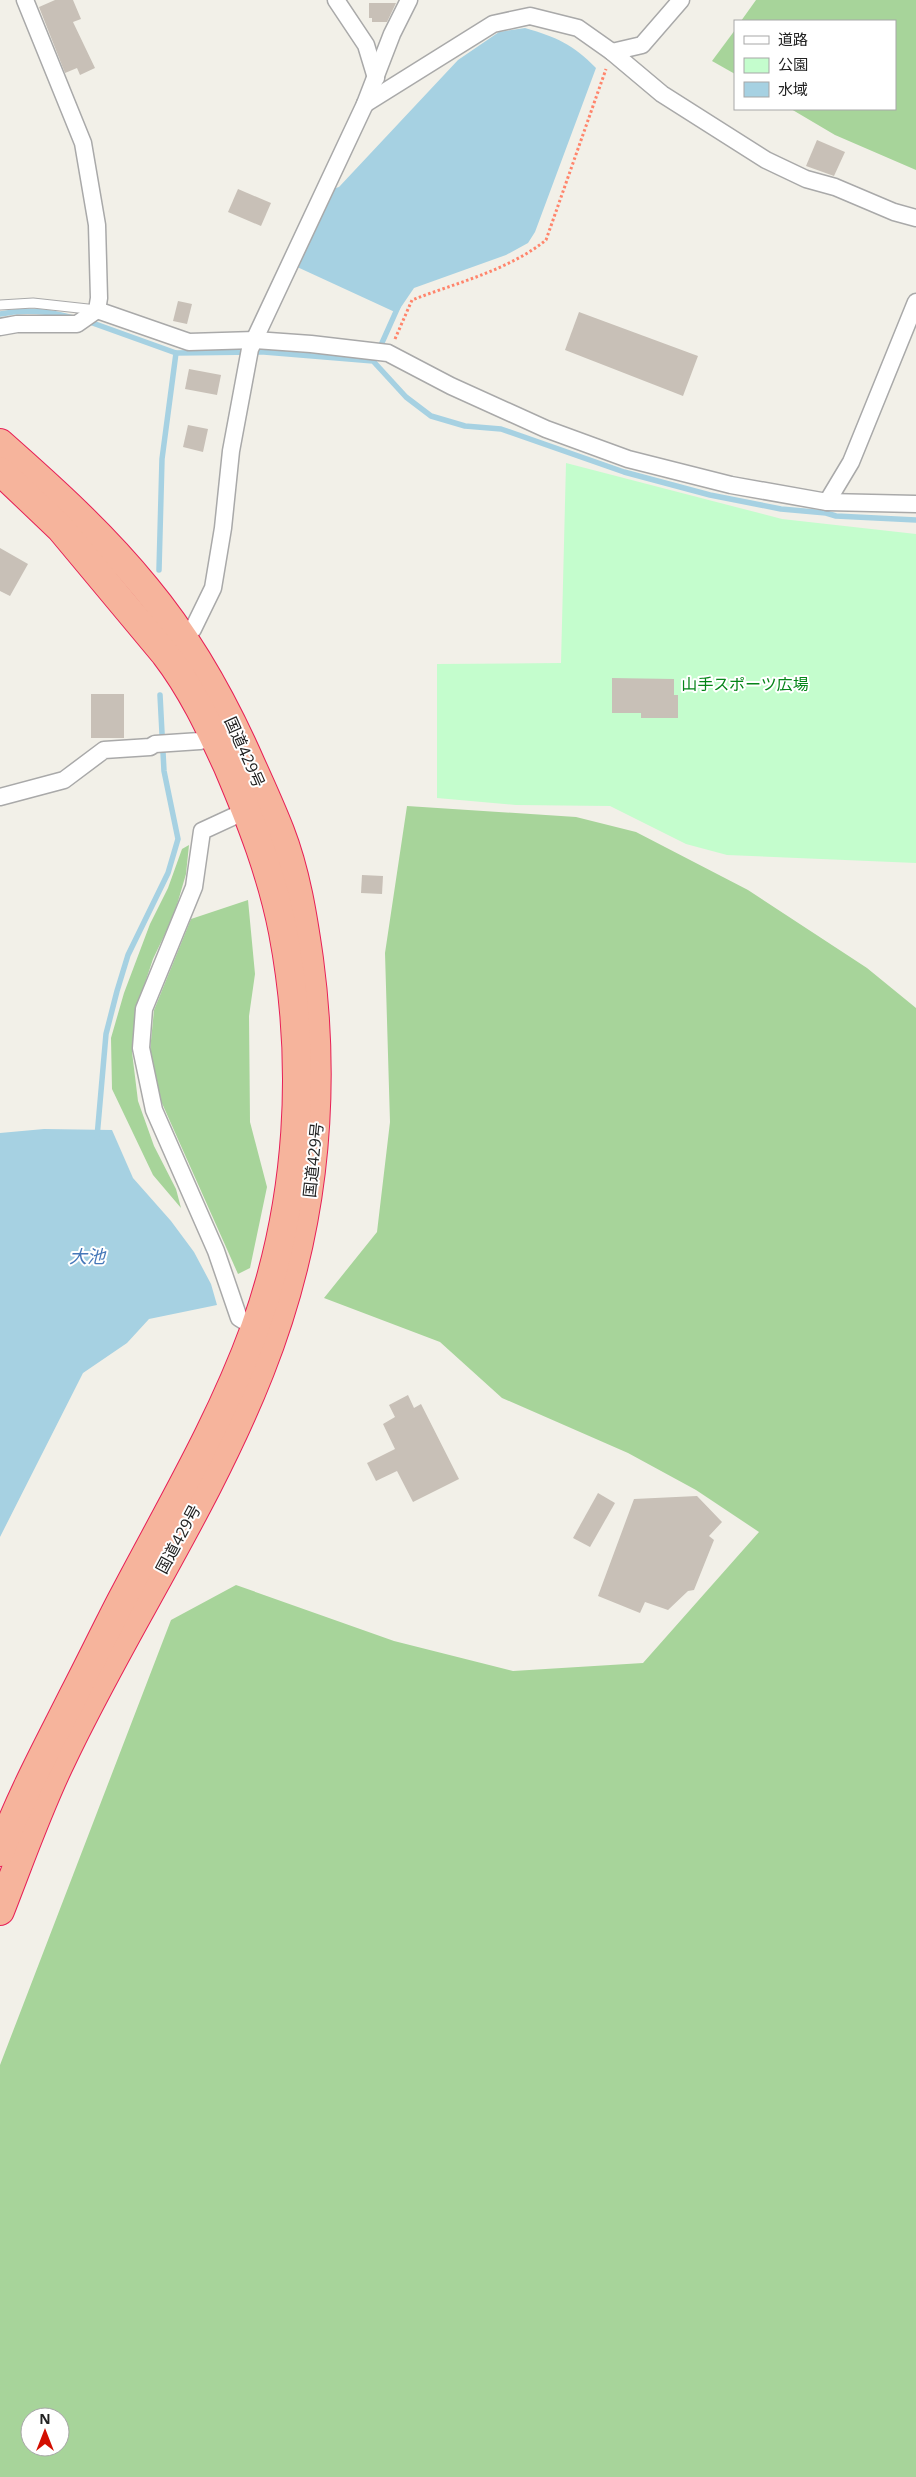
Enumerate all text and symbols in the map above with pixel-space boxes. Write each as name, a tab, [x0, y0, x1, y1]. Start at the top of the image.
legend	[734, 20, 896, 110]
text: 道路	[778, 29, 808, 49]
text: 公園	[778, 54, 808, 74]
text: 水域	[778, 79, 808, 99]
park label: 山手スポーツ広場	[681, 673, 809, 695]
street label: 国道429号	[220, 713, 270, 791]
street label: 国道429号	[298, 1121, 328, 1199]
water label: 大池	[69, 1244, 107, 1268]
street label: 国道429号	[151, 1501, 205, 1577]
north arrow	[20, 2407, 70, 2457]
text: N	[39, 2409, 51, 2428]

